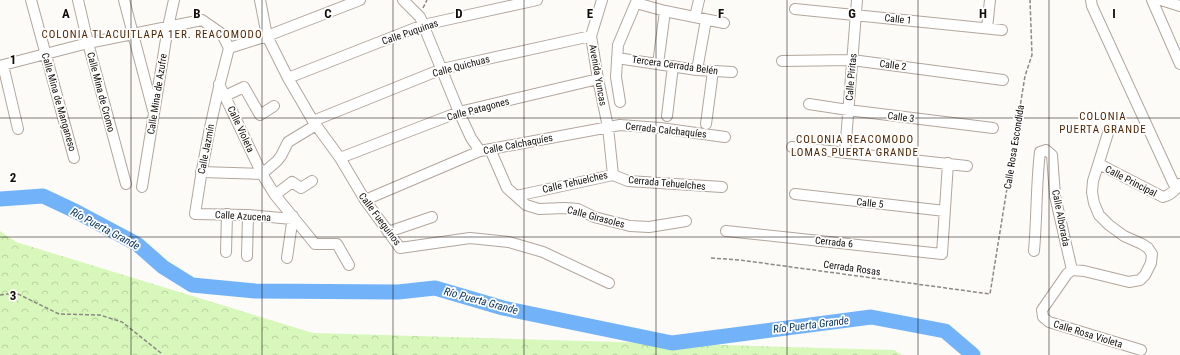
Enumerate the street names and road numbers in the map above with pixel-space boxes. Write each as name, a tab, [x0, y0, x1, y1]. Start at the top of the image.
street label: Calle 1	[884, 12, 912, 26]
street label: Calle Puquinas	[380, 17, 440, 47]
street label: Avenida Yuncas	[587, 43, 609, 107]
street label: Calle Mina de Cromo	[85, 51, 117, 133]
street label: Calle Mina de Manganeso	[40, 52, 78, 152]
street label: Calle Piritas	[843, 52, 859, 101]
street label: Calle Mina de Azufre	[145, 53, 169, 135]
street label: Calle Quichuas	[431, 53, 491, 79]
street label: Tercera Cerrada Belén	[631, 54, 719, 76]
street label: Calle 2	[879, 58, 907, 72]
street label: Calle Patagones	[446, 95, 511, 123]
street label: Calle Violeta	[226, 104, 257, 154]
street label: Calle Rosa Escondida	[1002, 104, 1026, 190]
street label: Calle 3	[887, 110, 915, 124]
street label: Cerrada Calchaquíes	[625, 120, 708, 140]
street label: Calle Jazmín	[196, 123, 216, 175]
street label: Calle Calchaquíes	[482, 132, 554, 156]
street label: Calle Principal	[1103, 163, 1159, 199]
street label: Calle Tehuelches	[541, 169, 609, 195]
street label: Cerrada Tehuelches	[628, 174, 707, 192]
street label: Calle Alborada	[1050, 189, 1072, 247]
street label: Calle Fueguinos	[357, 191, 404, 248]
street label: Calle 5	[856, 196, 884, 210]
street label: Calle Girasoles	[566, 204, 626, 230]
street label: Calle Azucena	[215, 209, 271, 223]
street label: Cerrada 6	[815, 235, 854, 249]
street label: Cerrada Rosas	[823, 259, 882, 277]
street label: Calle Rosa Violeta	[1052, 318, 1124, 350]

